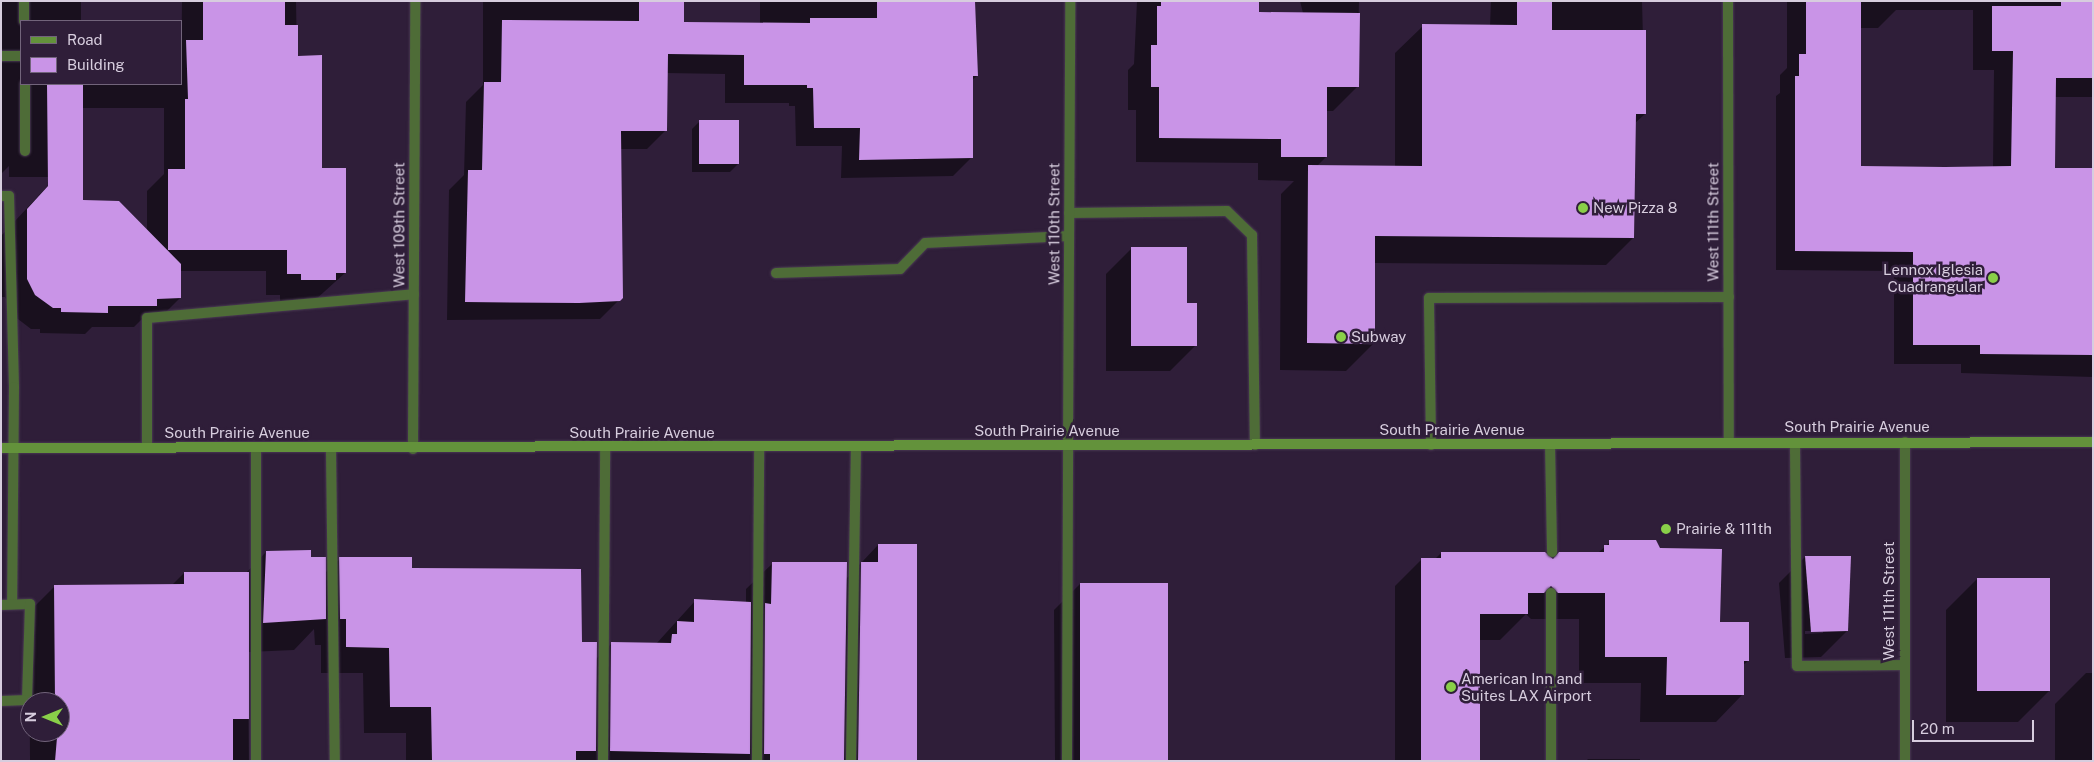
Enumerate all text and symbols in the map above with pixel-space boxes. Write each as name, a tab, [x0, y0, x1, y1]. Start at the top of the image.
legend	[20, 20, 182, 85]
text: Road	[67, 31, 103, 48]
text: Building	[67, 56, 125, 73]
street label: West 109th Street	[390, 162, 408, 288]
street label: West 111th Street	[1704, 162, 1722, 282]
street label: West 110th Street	[1045, 163, 1063, 285]
place label: New Pizza 8	[1593, 199, 1678, 217]
marker: New Pizza 8	[1577, 202, 1589, 214]
place label: Lennox Iglesia Cuadrangular	[1883, 260, 1983, 295]
marker: Lennox Iglesia Cuadrangular	[1987, 272, 1999, 284]
place label: Subway	[1351, 328, 1406, 346]
marker: Subway	[1335, 331, 1347, 343]
street label: South Prairie Avenue	[1784, 418, 1930, 436]
street label: South Prairie Avenue	[1379, 421, 1525, 439]
street label: South Prairie Avenue	[974, 422, 1120, 440]
street label: South Prairie Avenue	[164, 424, 310, 442]
street label: South Prairie Avenue	[569, 424, 715, 442]
place label: Prairie & 111th	[1676, 520, 1772, 538]
marker: Prairie & 111th	[1660, 523, 1672, 535]
street label: West 111th Street	[1880, 541, 1898, 661]
place label: American Inn and Suites LAX Airport	[1461, 669, 1592, 704]
marker: American Inn and Suites LAX Airport	[1445, 681, 1457, 693]
north arrow	[20, 692, 70, 742]
scale bar	[1914, 710, 2036, 742]
text: N	[23, 712, 39, 722]
text: 20 m	[1920, 720, 1955, 737]

